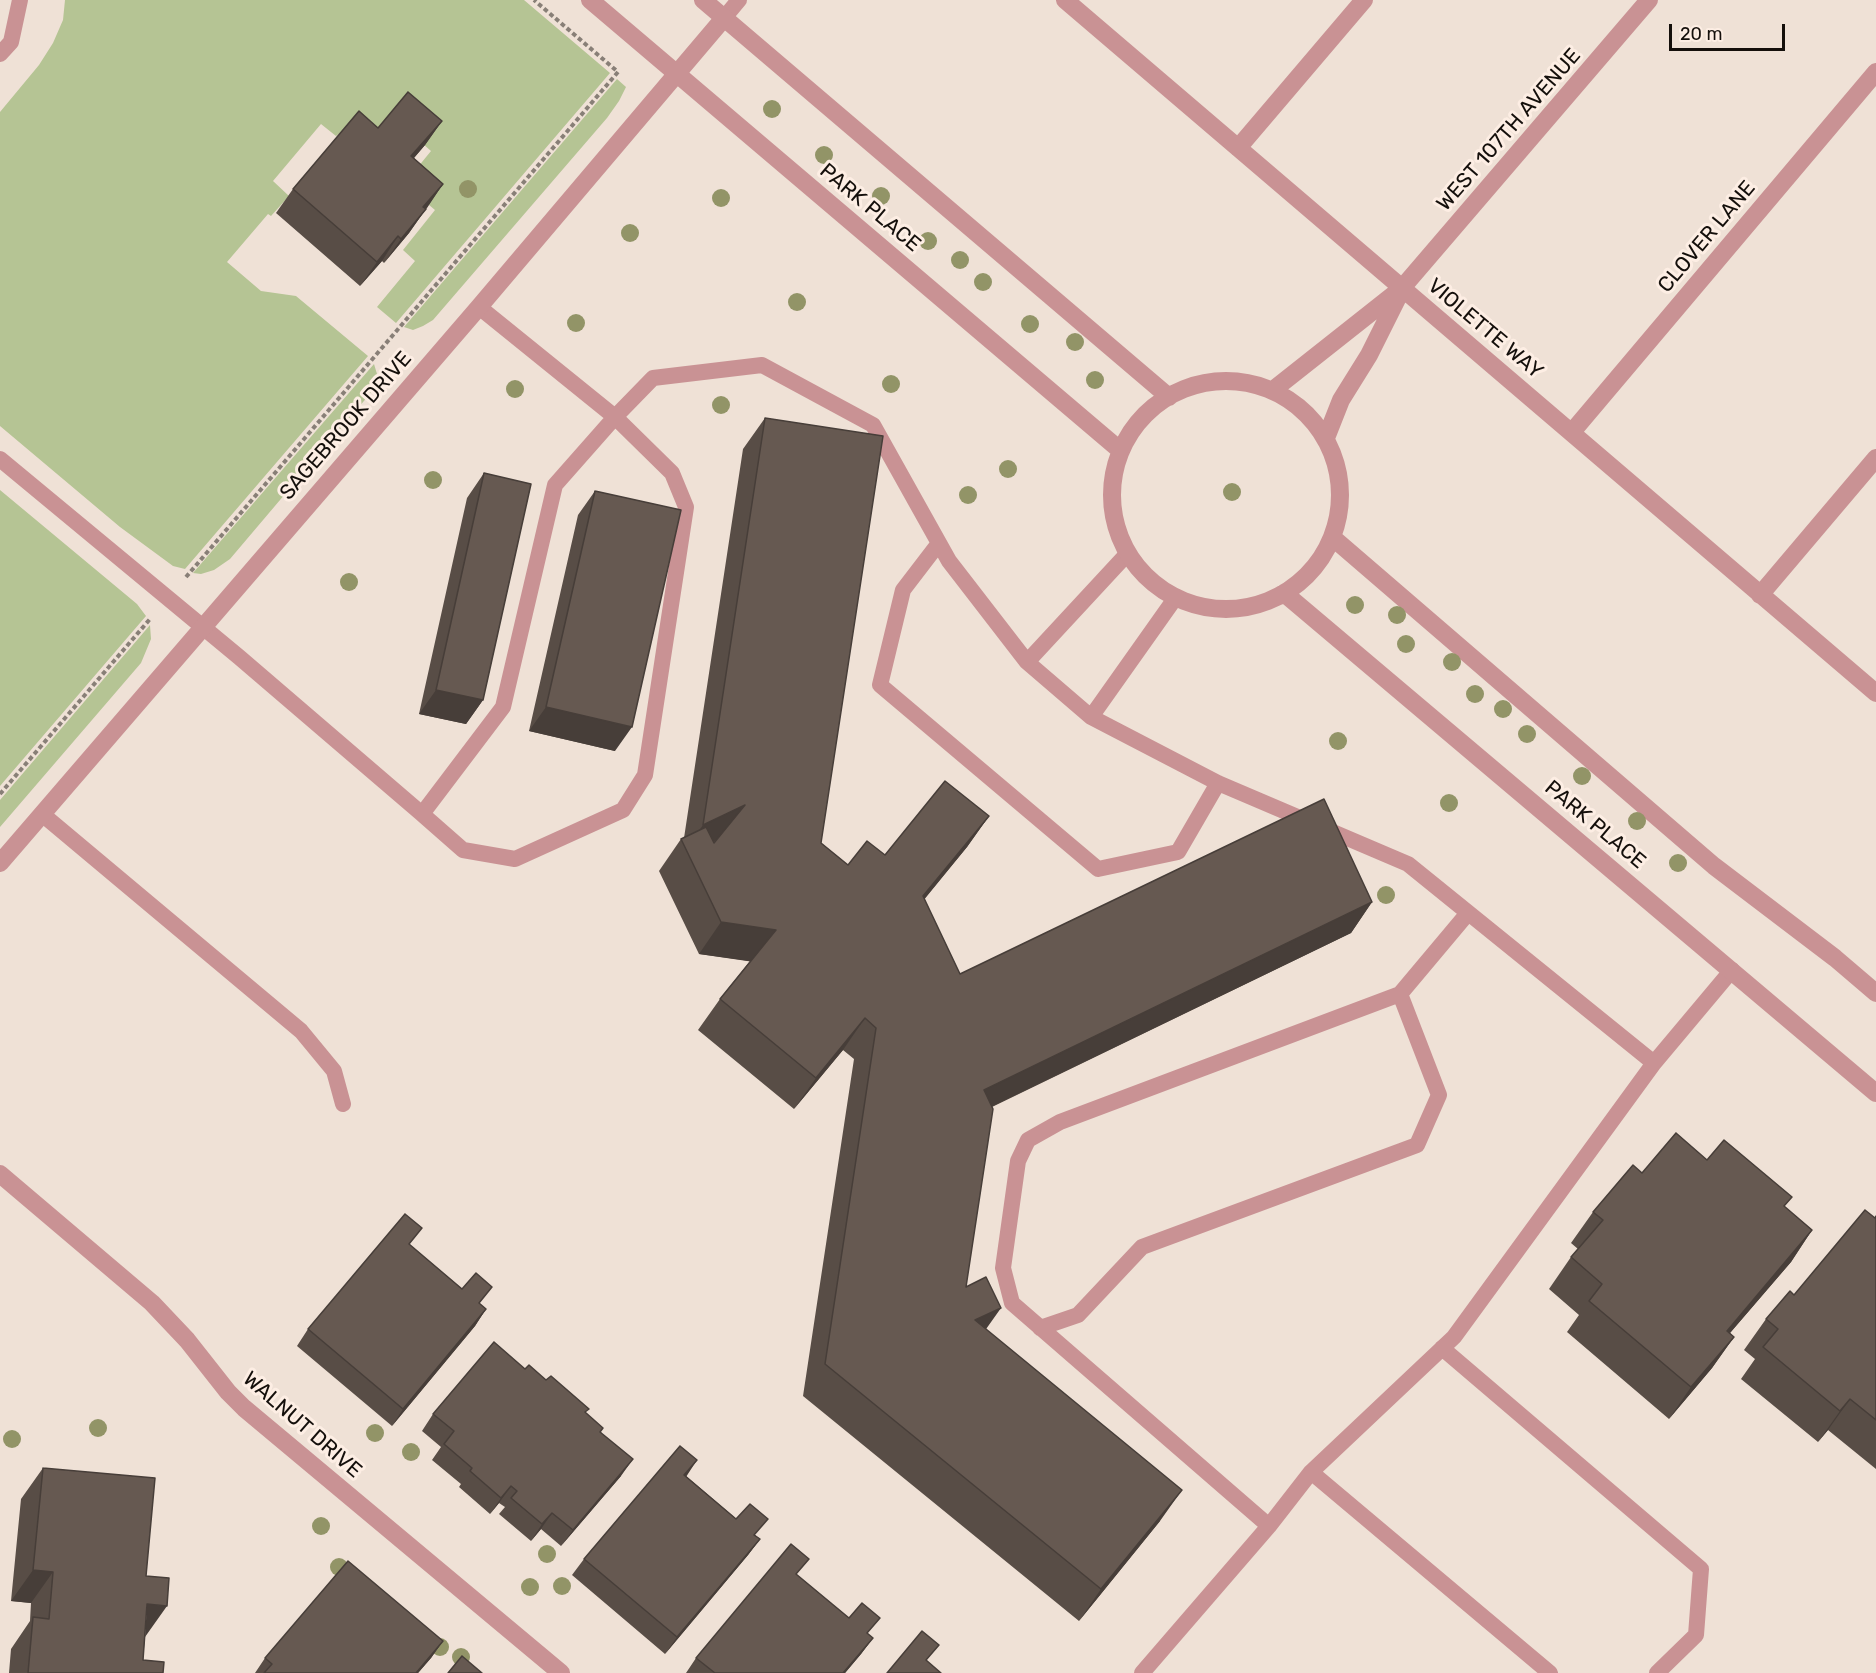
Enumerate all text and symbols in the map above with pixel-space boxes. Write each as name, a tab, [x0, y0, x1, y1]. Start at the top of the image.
scale bar	[1672, 12, 1788, 50]
text: 20 m	[1680, 23, 1722, 45]
street label: WEST 107TH AVENUE	[1432, 44, 1586, 216]
street label: PARK PLACE	[814, 158, 926, 258]
street label: CLOVER LANE	[1653, 176, 1761, 298]
street label: VIOLETTE WAY	[1422, 273, 1548, 385]
street label: SAGEBROOK DRIVE	[275, 347, 417, 505]
street label: PARK PLACE	[1539, 775, 1651, 875]
street label: WALNUT DRIVE	[237, 1367, 367, 1483]

